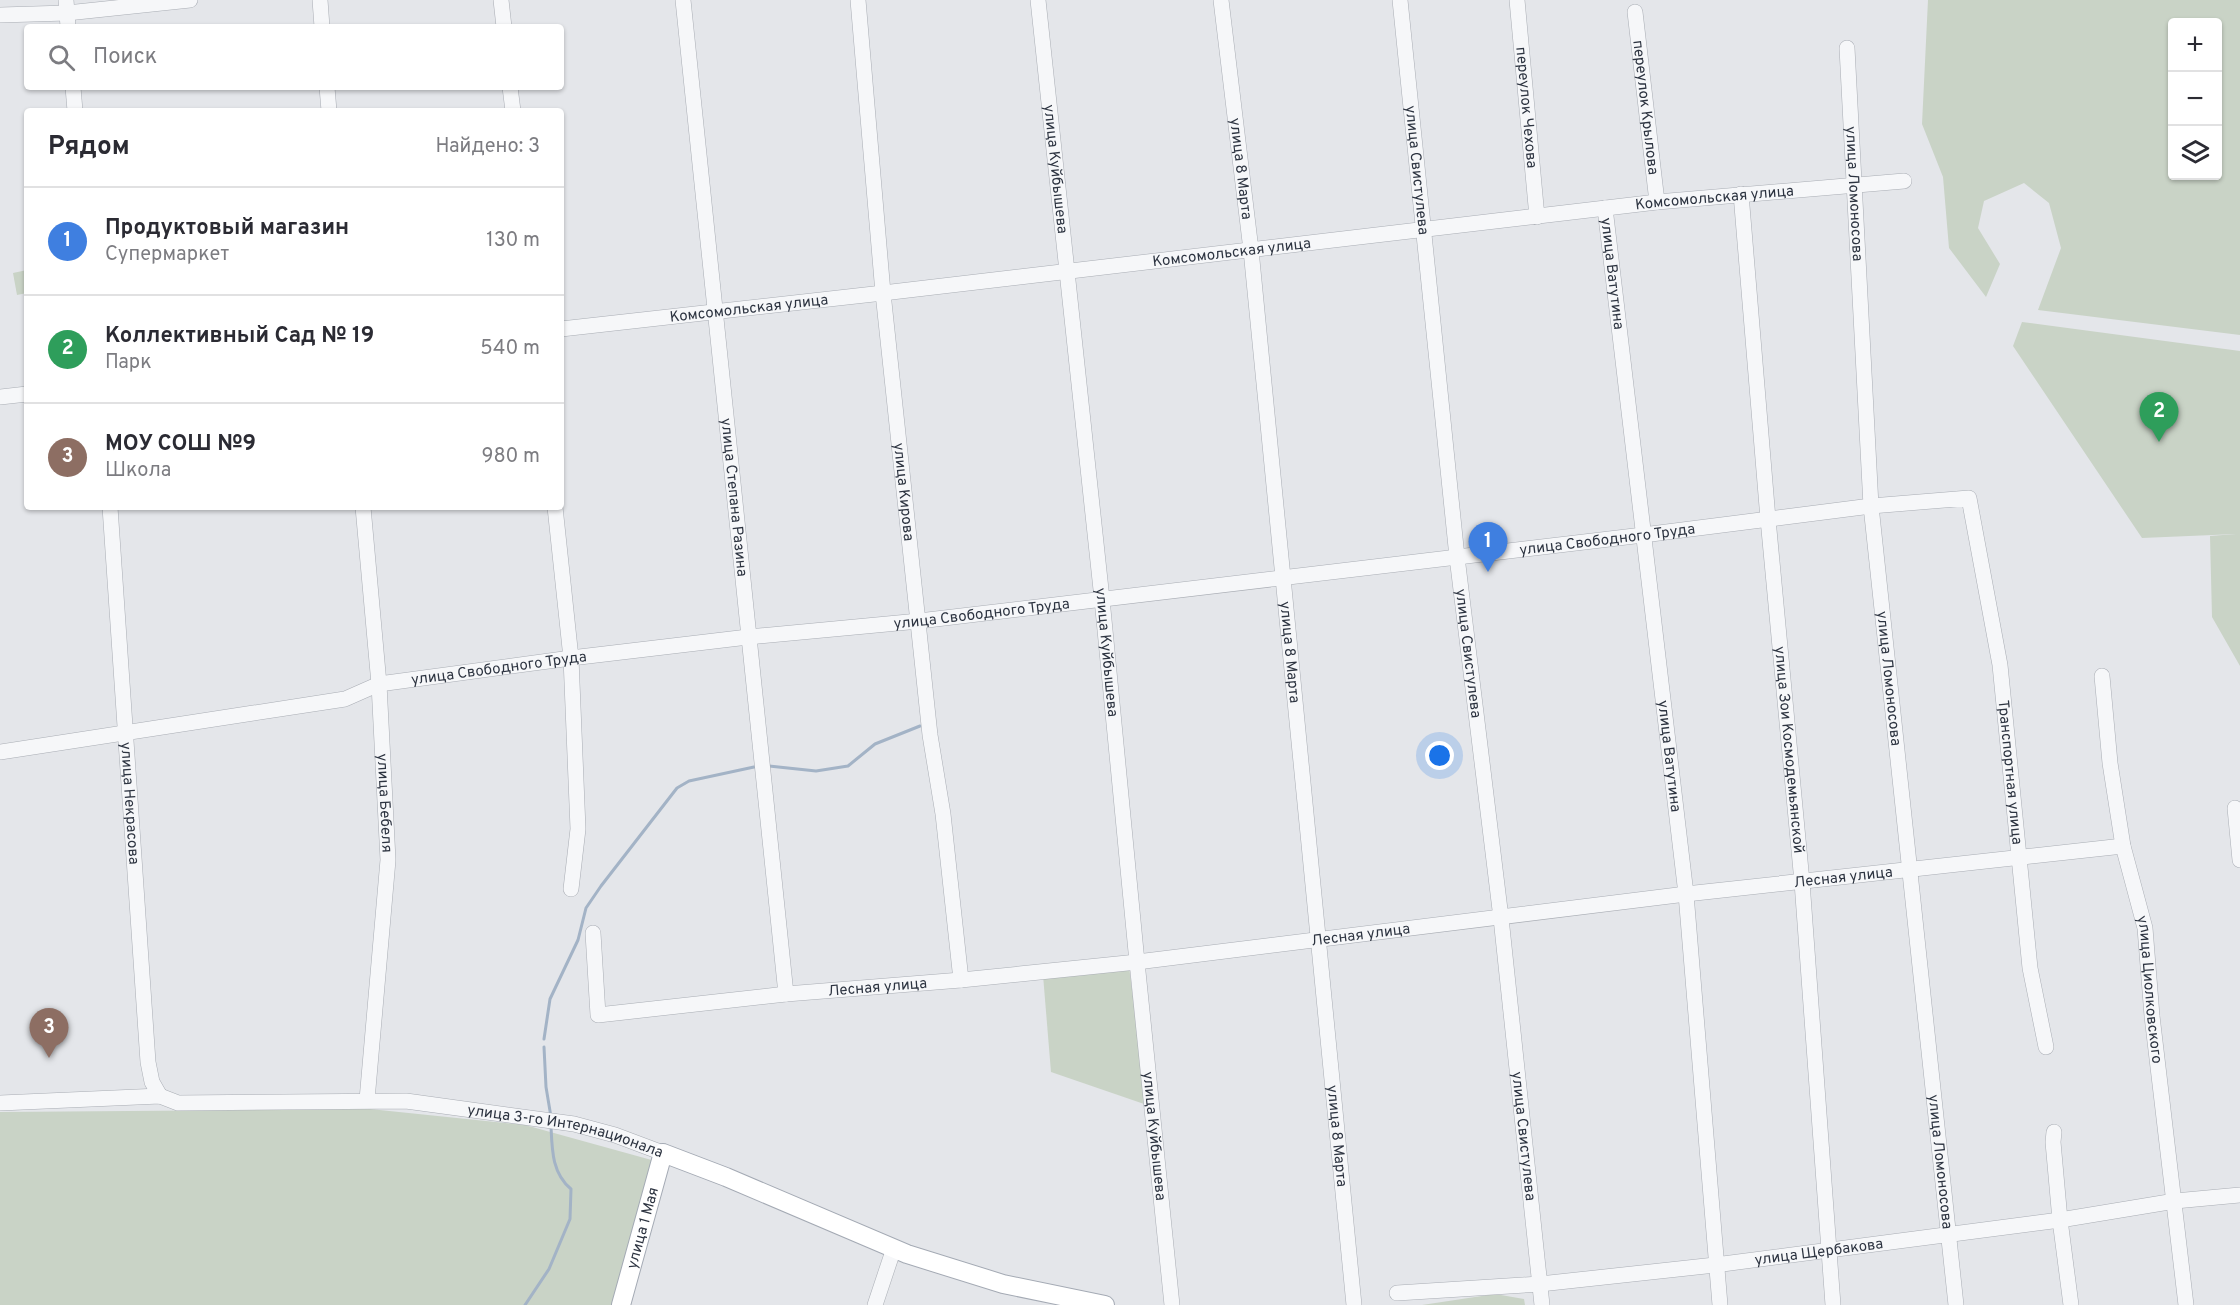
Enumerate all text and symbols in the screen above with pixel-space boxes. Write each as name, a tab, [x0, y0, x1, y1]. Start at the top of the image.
map controls	[2168, 18, 2222, 180]
button: +	[2168, 18, 2222, 72]
search box	[24, 24, 564, 90]
street label: переулок Крылова	[1627, 39, 1662, 176]
icon: search	[45, 41, 78, 74]
text: Поиск	[93, 44, 157, 71]
street label: переулок Чехова	[1510, 46, 1540, 169]
button: −	[2168, 72, 2222, 126]
street label: улица Куйбышева	[1038, 104, 1071, 235]
street label: улица Свистулева	[1400, 105, 1432, 236]
street label: улица 8 Марта	[1224, 117, 1255, 221]
street label: улица Ломоносова	[1840, 126, 1866, 262]
button: layers	[2168, 126, 2222, 180]
text: Рядом	[48, 131, 130, 164]
text: Найдено: 3	[436, 134, 540, 160]
street label: Комсомольская улица	[1634, 182, 1795, 215]
text: Продуктовый магазин	[105, 215, 349, 242]
street label: улица Ватутина	[1595, 217, 1627, 331]
text: 1	[64, 228, 72, 254]
text: 130 m	[486, 228, 540, 254]
street label: Комсомольская улица	[1152, 235, 1312, 272]
text: Супермаркет	[105, 242, 229, 268]
street label: Комсомольская улица	[669, 291, 829, 328]
text: Коллективный Сад № 19	[105, 323, 374, 350]
text: 2	[61, 336, 74, 362]
text: 540 m	[480, 336, 540, 362]
text: Парк	[105, 350, 152, 376]
pin: 2	[2140, 392, 2178, 442]
street label: улица Степана Разина	[715, 417, 751, 578]
text: МОУ СОШ №9	[105, 431, 256, 458]
street label: улица Кирова	[888, 442, 917, 542]
text: 3	[62, 444, 74, 470]
text: 980 m	[482, 444, 540, 470]
text: Школа	[105, 458, 171, 484]
street label: улица Свободного Труда	[1518, 520, 1696, 561]
pin: 1	[1468, 522, 1508, 572]
street label: улица Куйбышева	[1090, 587, 1121, 718]
street label: улица Свистулева	[1450, 588, 1485, 719]
street label: улица Свободного Труда	[893, 595, 1071, 634]
street label: улица 8 Марта	[1274, 601, 1303, 704]
street label: улица Ломоносова	[1871, 610, 1904, 747]
street label: улица Зои Космодемьянской	[1769, 646, 1807, 854]
street label: улица Свободного Труда	[410, 648, 588, 691]
street label: улица Ватутина	[1652, 699, 1684, 813]
street label: Транспортная улица	[1993, 699, 2026, 846]
street label: улица Некрасова	[115, 741, 142, 865]
your location	[1425, 741, 1454, 770]
street label: улица Бебеля	[372, 753, 396, 853]
street label: Лесная улица	[1793, 863, 1894, 893]
street label: улица Циолковского	[2131, 914, 2166, 1065]
street label: Лесная улица	[1310, 920, 1411, 951]
street label: Лесная улица	[827, 975, 928, 1002]
pin: 3	[29, 1008, 68, 1058]
street label: улица Куйбышева	[1137, 1071, 1169, 1202]
street label: улица Свистулева	[1506, 1071, 1539, 1202]
street label: улица 8 Марта	[1322, 1084, 1350, 1188]
street label: улица Ломоносова	[1923, 1094, 1956, 1230]
street label: улица 3-го Интернационала	[466, 1101, 666, 1163]
street label: улица 1 Мая	[623, 1185, 664, 1271]
street label: улица Щербакова	[1754, 1235, 1884, 1271]

